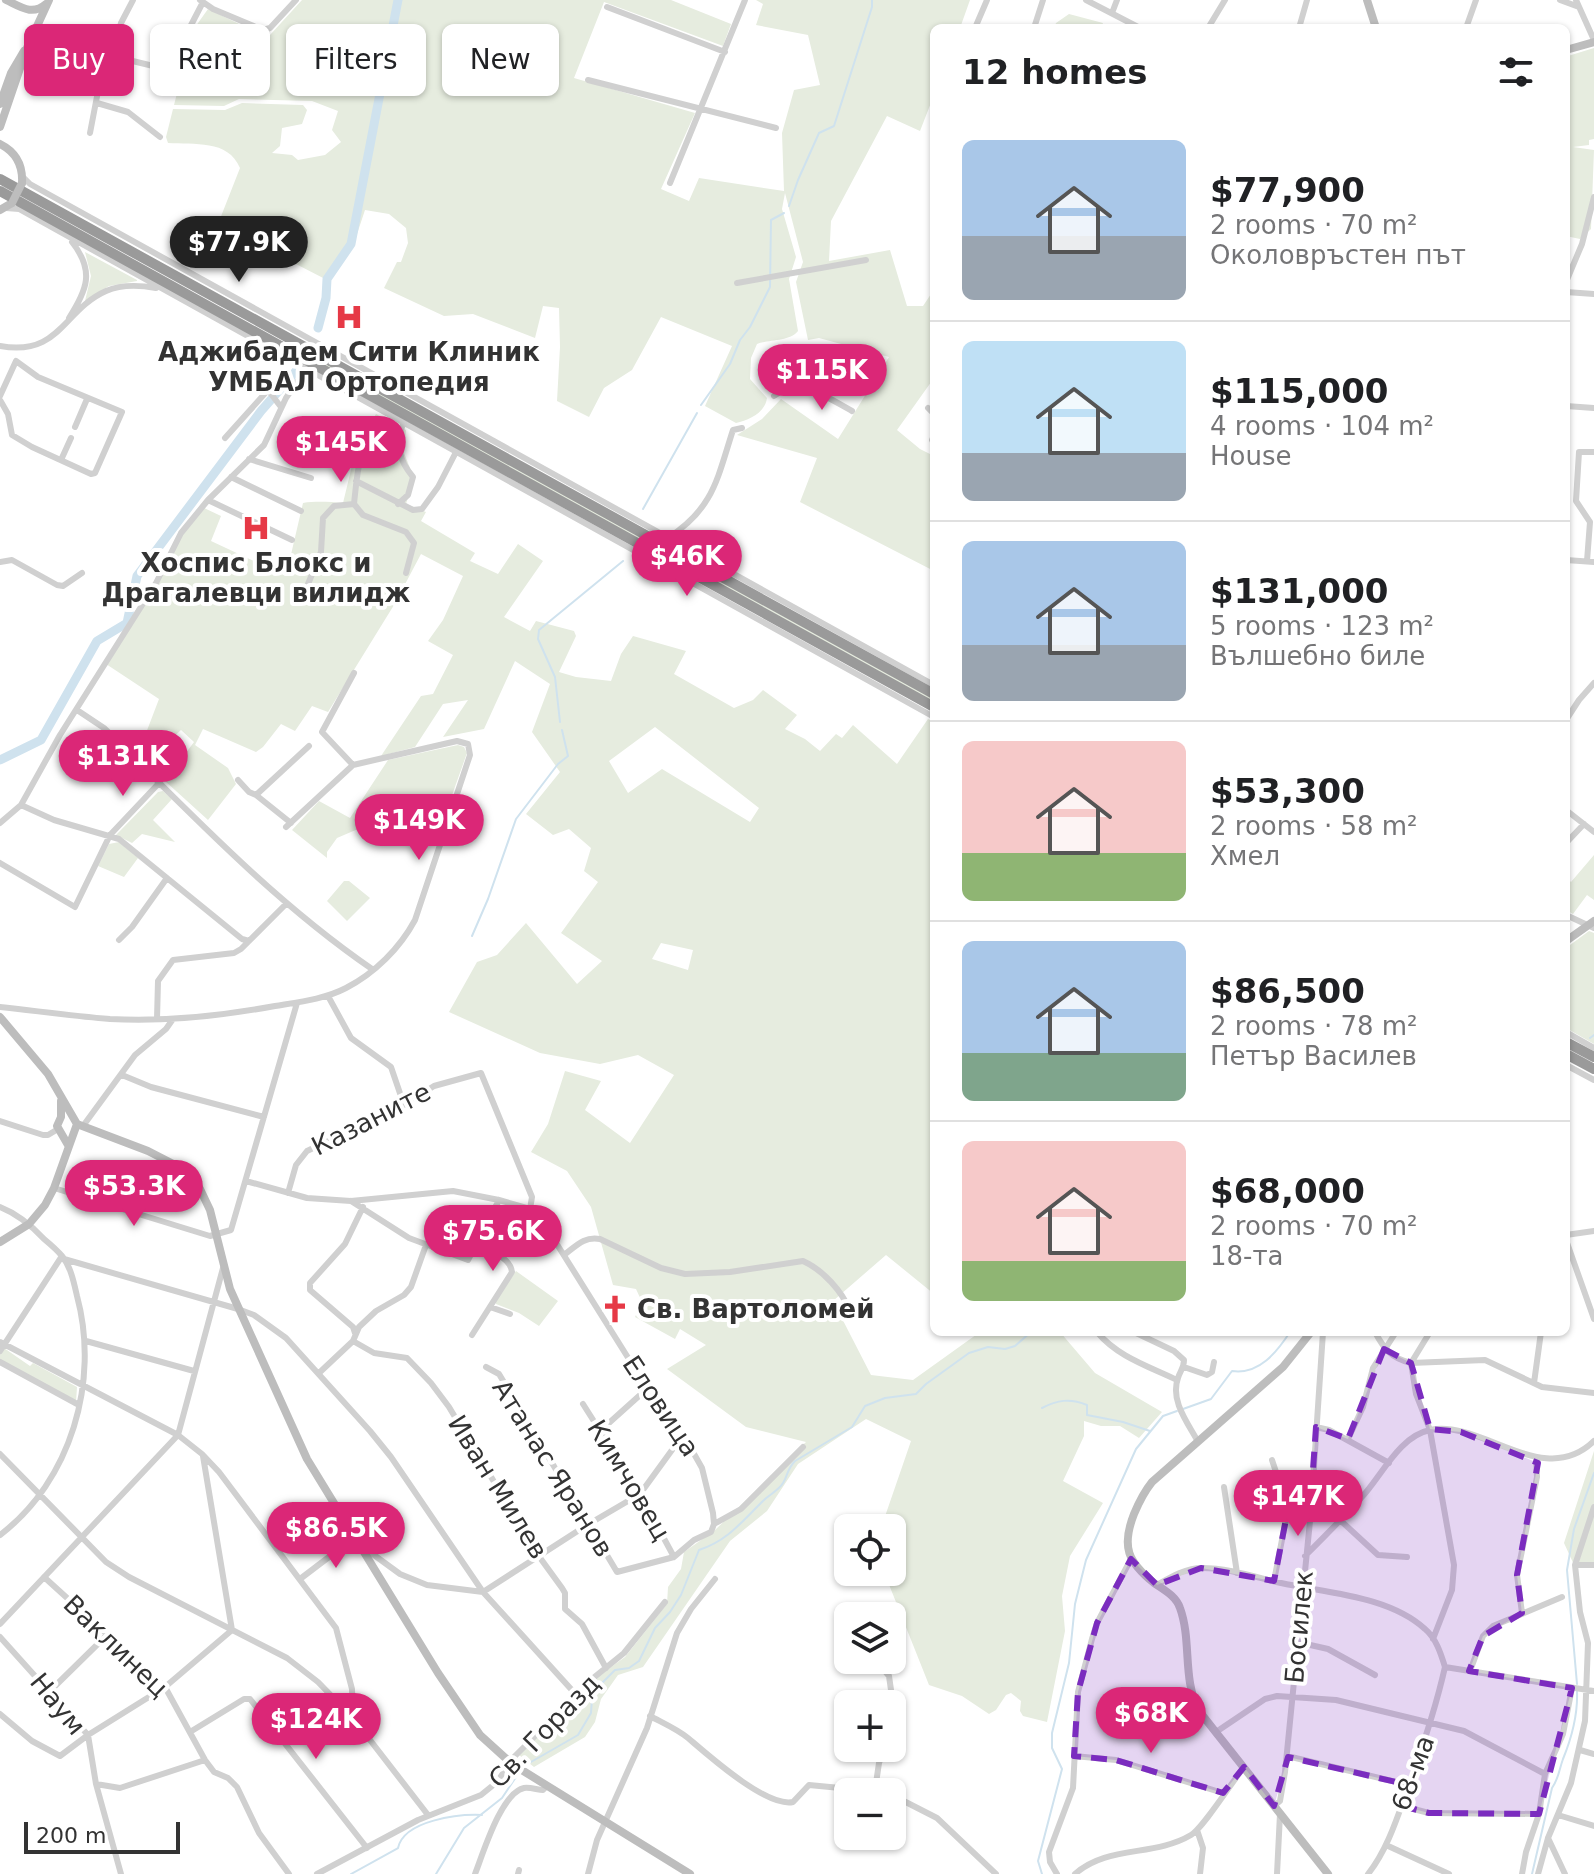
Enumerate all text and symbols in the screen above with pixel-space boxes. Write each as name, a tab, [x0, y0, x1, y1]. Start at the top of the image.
chip: Buy	[24, 24, 134, 96]
chip: Rent	[150, 24, 270, 96]
chip: Filters	[286, 24, 426, 96]
chip: New	[442, 24, 559, 96]
icon: filters	[1494, 50, 1538, 94]
text: 12 homes	[962, 52, 1147, 92]
text: $77,900	[1210, 170, 1365, 210]
icon: home	[1026, 172, 1122, 268]
text: 2 rooms · 70 m²	[1210, 210, 1418, 240]
pin: $77.9K	[174, 216, 304, 284]
text: $77.9K	[188, 227, 290, 257]
text: Околовръстен път	[1210, 240, 1466, 270]
hospital icon: Аджибадем Сити Клиник УМБАЛ Ортопедия	[334, 302, 364, 332]
place label: Аджибадем Сити Клиник УМБАЛ Ортопедия	[158, 337, 540, 397]
pin: $115K	[766, 344, 878, 412]
text: $115K	[776, 355, 868, 385]
text: $115,000	[1210, 371, 1389, 411]
icon: home	[1026, 373, 1122, 469]
text: 4 rooms · 104 m²	[1210, 411, 1434, 441]
pin: $145K	[285, 416, 397, 484]
text: $145K	[295, 427, 387, 457]
text: House	[1210, 441, 1291, 471]
hospital icon: Хоспис Блокс и Драгалевци вилидж	[241, 513, 271, 543]
pin: $46K	[640, 530, 734, 598]
text: $46K	[650, 541, 724, 571]
place label: Хоспис Блокс и Драгалевци вилидж	[102, 548, 411, 608]
text: $131,000	[1210, 571, 1389, 611]
icon: home	[1026, 573, 1122, 669]
text: 5 rooms · 123 m²	[1210, 611, 1434, 641]
text: Вълшебно биле	[1210, 641, 1425, 671]
pin: $131K	[67, 730, 179, 798]
text: $131K	[77, 741, 169, 771]
text: $53,300	[1210, 771, 1365, 811]
icon: home	[1026, 773, 1122, 869]
pin: $149K	[363, 794, 475, 862]
text: $149K	[373, 805, 465, 835]
text: 2 rooms · 58 m²	[1210, 811, 1418, 841]
text: Хмел	[1210, 841, 1280, 871]
text: $86,500	[1210, 971, 1365, 1011]
icon: home	[1026, 973, 1122, 1069]
text: 2 rooms · 78 m²	[1210, 1011, 1418, 1041]
text: Петър Василев	[1210, 1041, 1417, 1071]
street label: Казаните	[307, 1076, 435, 1162]
pin: $53.3K	[69, 1160, 199, 1228]
text: $53.3K	[83, 1171, 185, 1201]
text: $68,000	[1210, 1171, 1365, 1211]
icon: home	[1026, 1173, 1122, 1269]
pin: $75.6K	[428, 1205, 558, 1273]
text: 2 rooms · 70 m²	[1210, 1211, 1418, 1241]
text: $75.6K	[442, 1216, 544, 1246]
text: 18-та	[1210, 1241, 1284, 1271]
church icon: Св. Вартоломей	[600, 1294, 630, 1324]
place label: Св. Вартоломей	[637, 1294, 874, 1324]
street label: Еловица	[616, 1350, 706, 1462]
street label: Атанас Яранов	[486, 1374, 620, 1562]
street label: Иван Милев	[442, 1410, 554, 1564]
street label: Кимчовец	[581, 1414, 677, 1546]
pin: $147K	[1242, 1470, 1354, 1538]
text: $147K	[1252, 1481, 1344, 1511]
pin: $86.5K	[271, 1502, 401, 1570]
text: $86.5K	[285, 1513, 387, 1543]
map controls	[834, 1514, 906, 1850]
button: locate	[834, 1514, 906, 1586]
street label: Босилек	[1279, 1569, 1319, 1685]
street label: Ваклинец	[57, 1589, 175, 1703]
button: layers	[834, 1602, 906, 1674]
street label: Наум	[24, 1667, 92, 1741]
street label: Св. Горазд	[482, 1668, 606, 1794]
pin: $68K	[1104, 1687, 1198, 1755]
button: +	[834, 1690, 906, 1762]
pin: $124K	[260, 1693, 372, 1761]
text: $68K	[1114, 1698, 1188, 1728]
text: $124K	[270, 1704, 362, 1734]
street label: 68-ма	[1386, 1731, 1440, 1815]
button: −	[834, 1778, 906, 1850]
scale bar	[24, 1818, 180, 1854]
text: 200 m	[36, 1823, 106, 1848]

